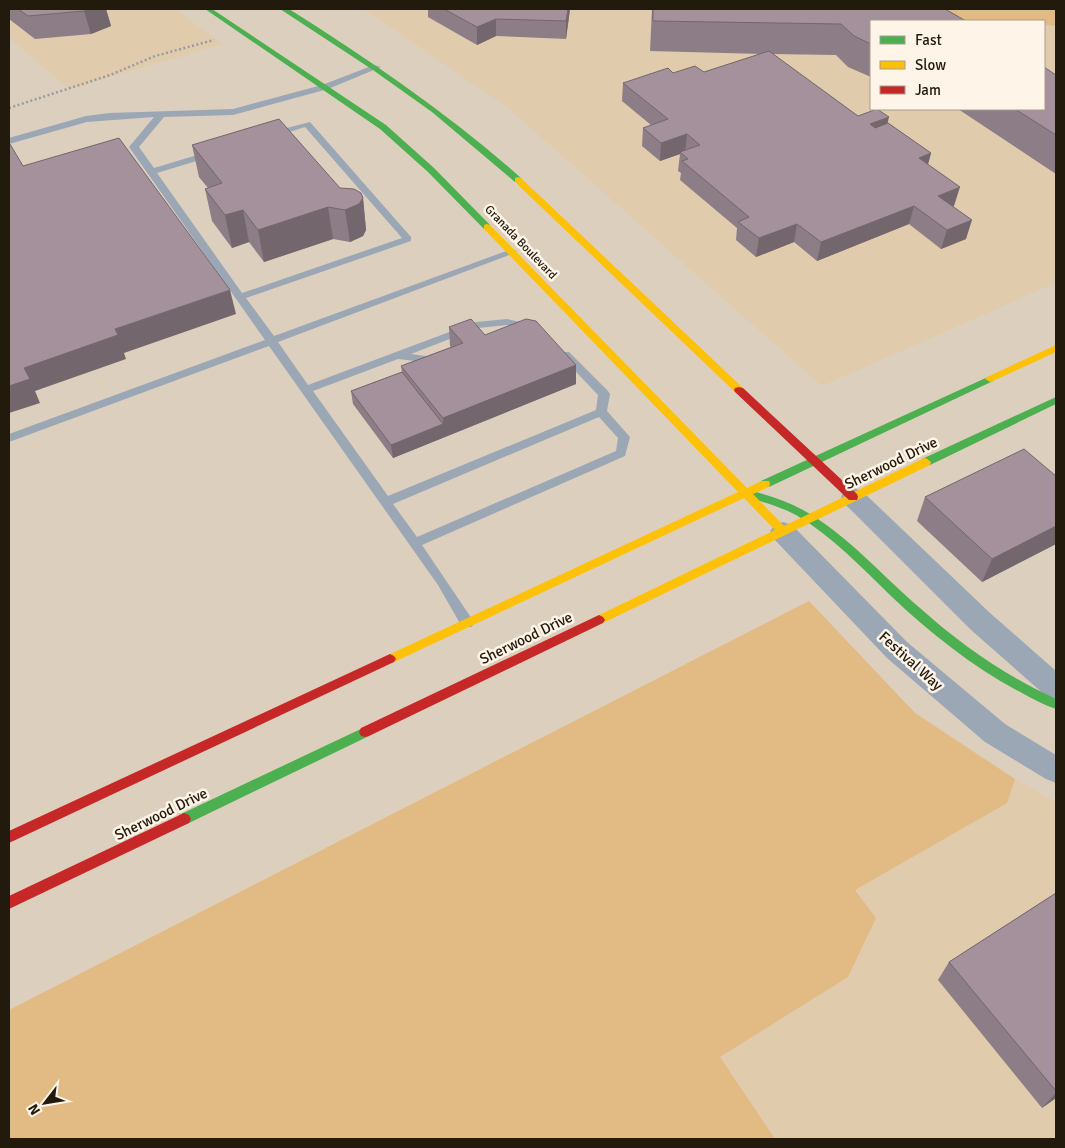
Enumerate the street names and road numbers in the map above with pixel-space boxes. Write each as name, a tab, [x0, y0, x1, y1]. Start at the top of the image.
street label: Granada Boulevard	[481, 202, 560, 283]
street label: Sherwood Drive	[842, 433, 940, 493]
street label: Sherwood Drive	[477, 608, 575, 668]
street label: Festival Way	[875, 628, 947, 694]
street label: Sherwood Drive	[112, 784, 210, 844]

